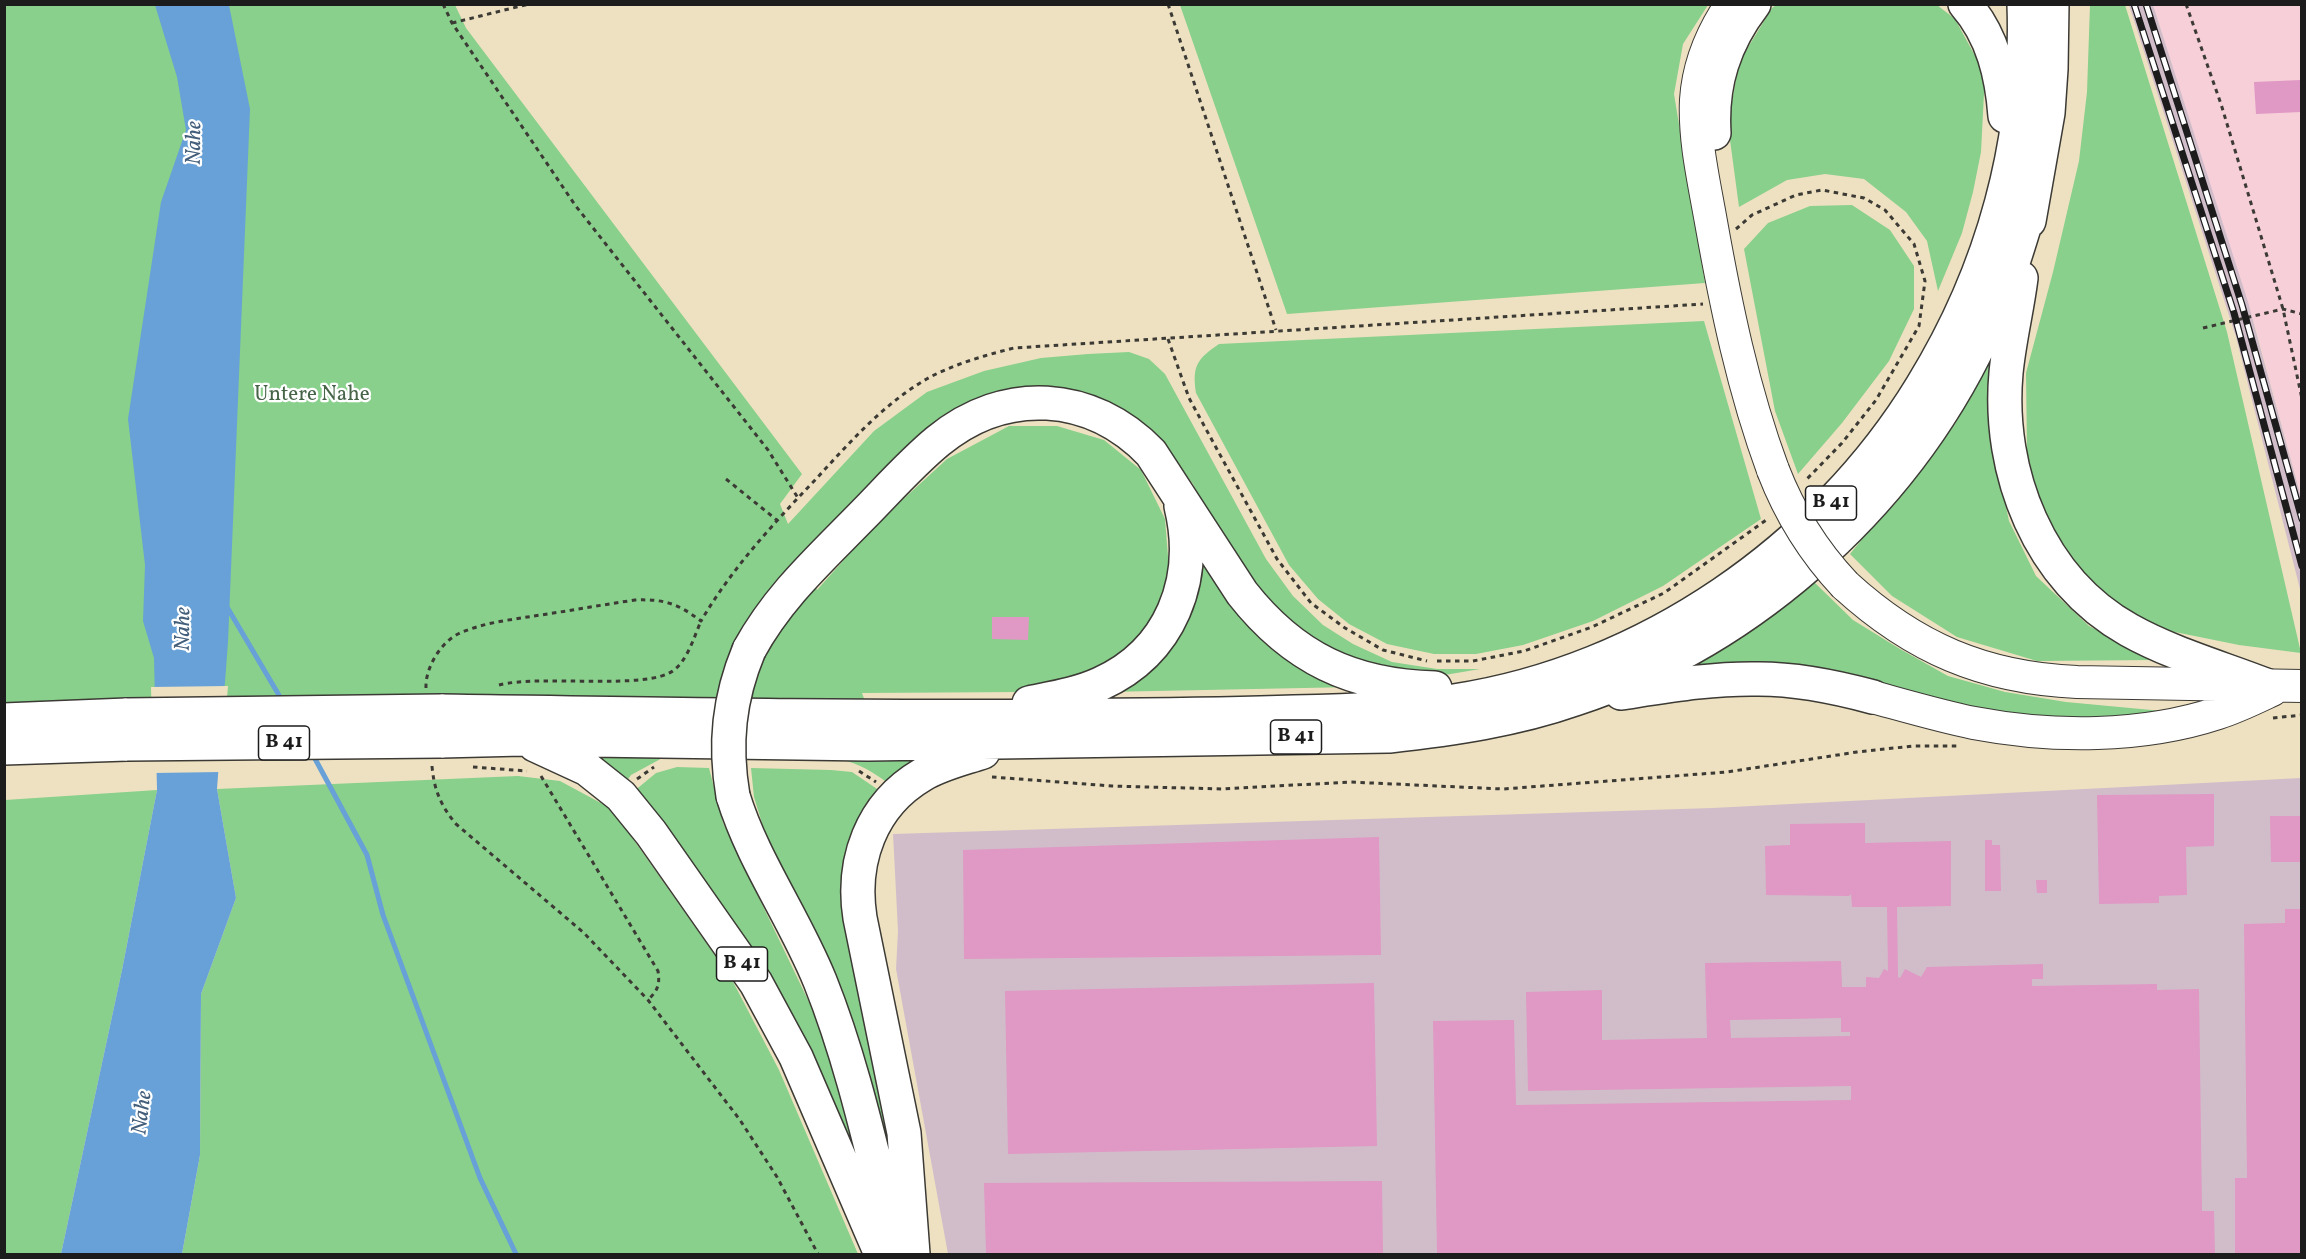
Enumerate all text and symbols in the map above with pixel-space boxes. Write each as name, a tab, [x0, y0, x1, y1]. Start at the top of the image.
water label: Nahe	[182, 121, 210, 165]
park label: Untere Nahe	[254, 383, 370, 409]
road number: B 41	[1806, 486, 1856, 520]
water label: Nahe	[171, 607, 199, 651]
road number: B 41	[1270, 720, 1322, 754]
road number: B 41	[258, 726, 310, 760]
road number: B 41	[716, 947, 768, 981]
water label: Nahe	[128, 1090, 160, 1136]

